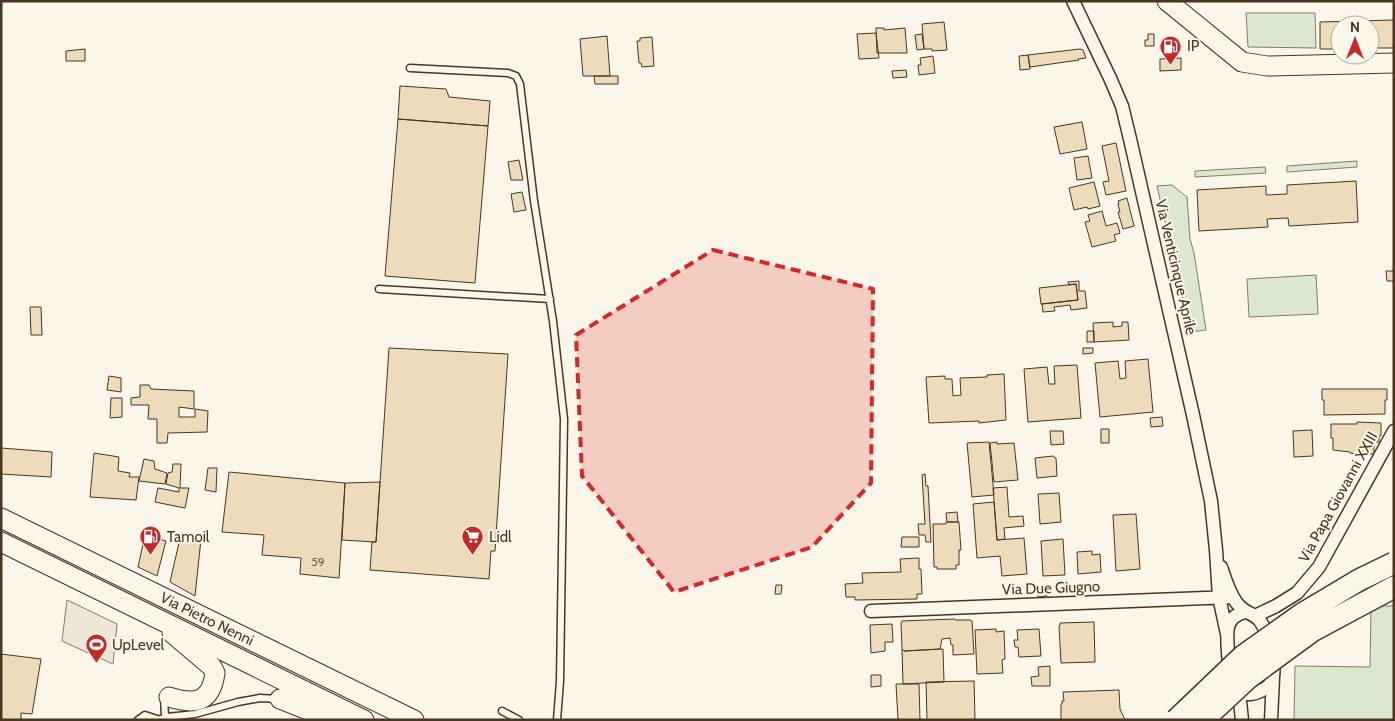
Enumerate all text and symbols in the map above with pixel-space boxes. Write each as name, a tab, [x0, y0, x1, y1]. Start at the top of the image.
north arrow	[1330, 15, 1380, 65]
text: N	[1350, 18, 1360, 36]
fuel station icon: IP	[1159, 34, 1183, 65]
place label: IP	[1187, 37, 1200, 55]
street label: Via Venticinque Aprile	[1152, 198, 1200, 337]
street label: Via Papa Giovanni XXIII	[1295, 429, 1381, 565]
fuel station icon: Tamoil	[139, 525, 163, 556]
supermarket icon: Lidl	[461, 525, 485, 556]
place label: Tamoil	[167, 528, 210, 546]
place label: Lidl	[489, 528, 512, 546]
house number: 59	[311, 554, 325, 569]
street label: Via Due Giugno	[1001, 577, 1101, 599]
street label: Via Pietro Nenni	[157, 589, 257, 649]
sports icon: UpLevel	[84, 633, 108, 664]
place label: UpLevel	[112, 636, 165, 654]

